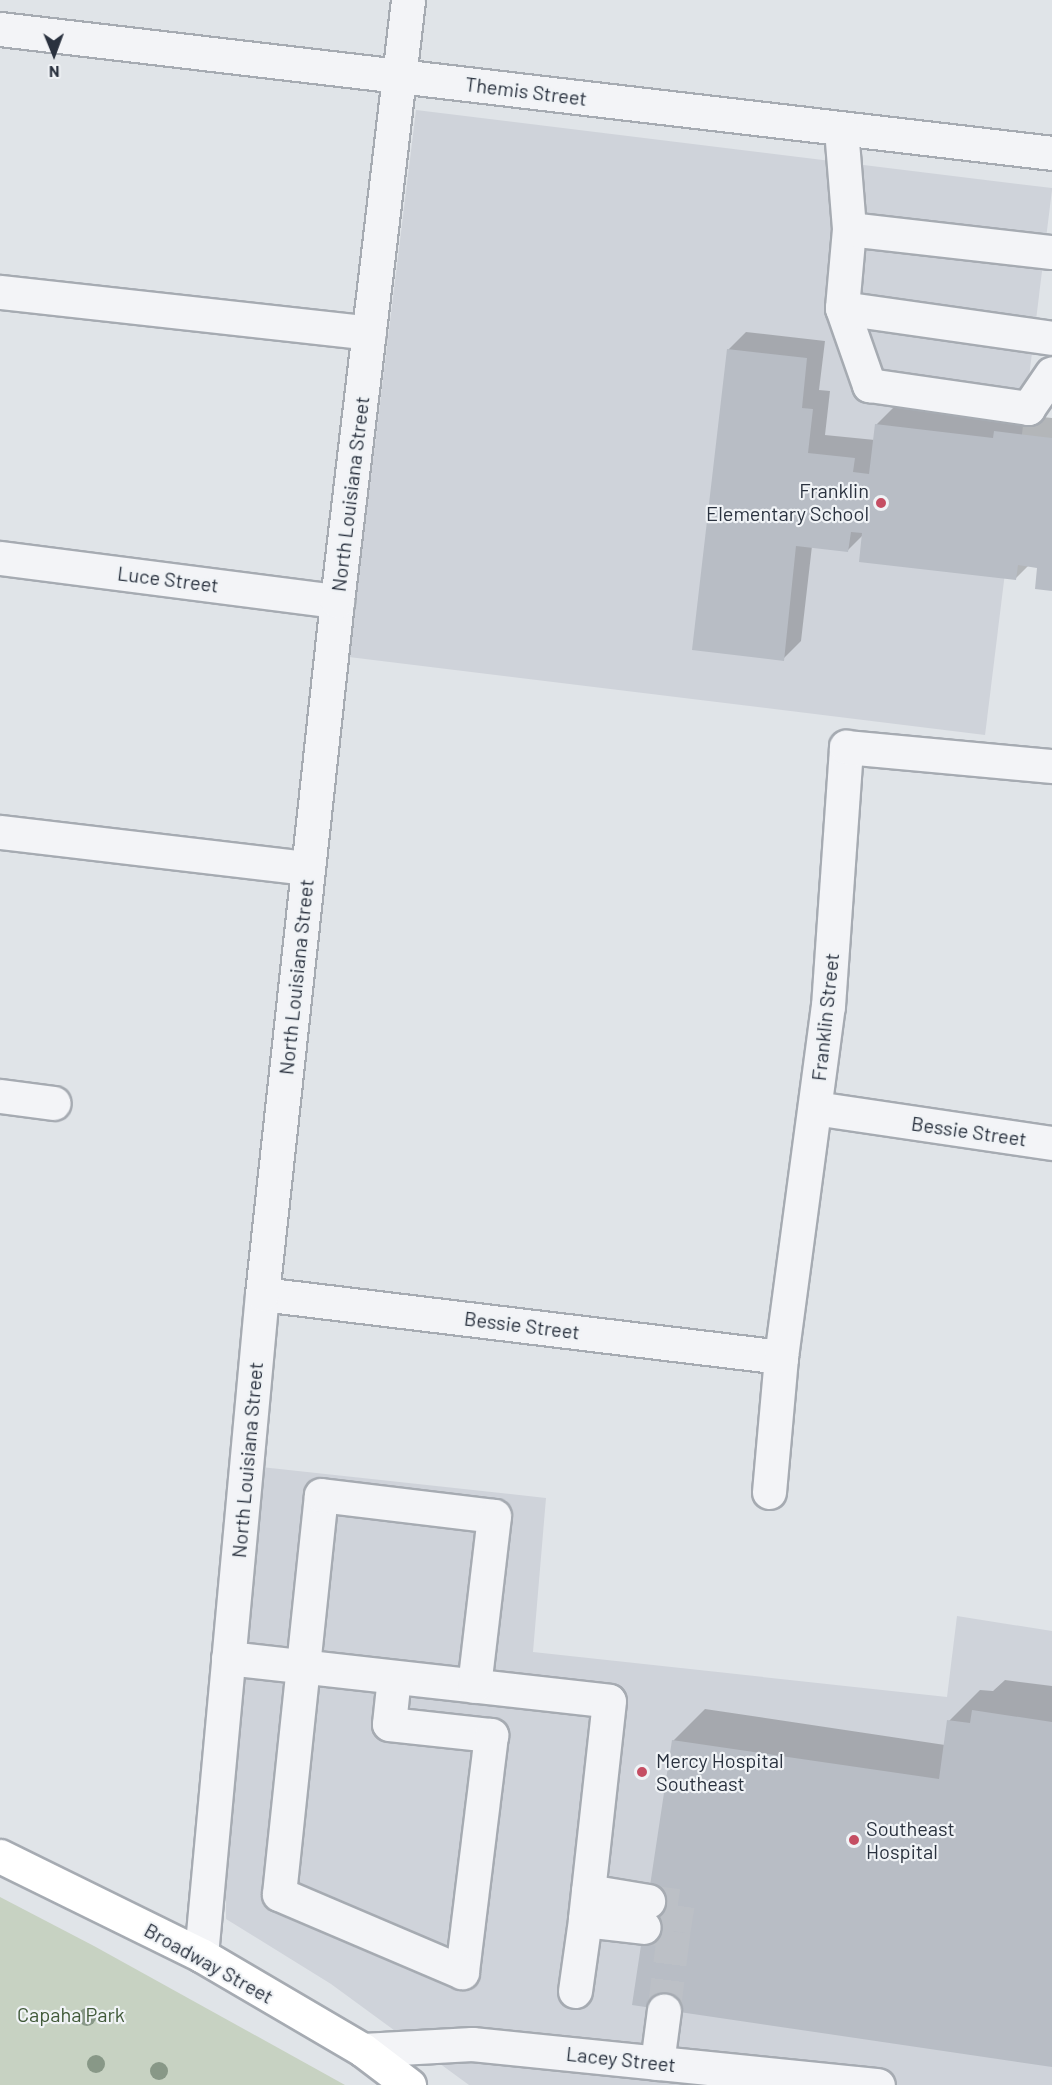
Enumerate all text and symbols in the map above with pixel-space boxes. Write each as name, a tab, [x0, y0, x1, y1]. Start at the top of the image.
north arrow	[24, 24, 84, 84]
text: N	[49, 63, 60, 82]
street label: Themis Street	[464, 72, 588, 110]
street label: North Louisiana Street	[326, 395, 374, 593]
place label: Franklin Elementary School	[706, 479, 869, 526]
marker: Franklin Elementary School	[874, 496, 888, 510]
street label: Luce Street	[116, 561, 220, 597]
street label: North Louisiana Street	[274, 878, 318, 1076]
street label: Franklin Street	[806, 952, 844, 1082]
street label: Bessie Street	[910, 1111, 1028, 1151]
street label: Bessie Street	[463, 1306, 581, 1344]
street label: North Louisiana Street	[226, 1361, 268, 1559]
place label: Mercy Hospital Southeast	[656, 1748, 783, 1795]
marker: Mercy Hospital Southeast	[633, 1763, 651, 1781]
place label: Southeast Hospital	[866, 1816, 955, 1863]
marker: Southeast Hospital	[847, 1833, 861, 1847]
street label: Broadway Street	[140, 1918, 278, 2008]
park label: Capaha Park	[17, 2002, 125, 2026]
street label: Lacey Street	[565, 2041, 677, 2077]

